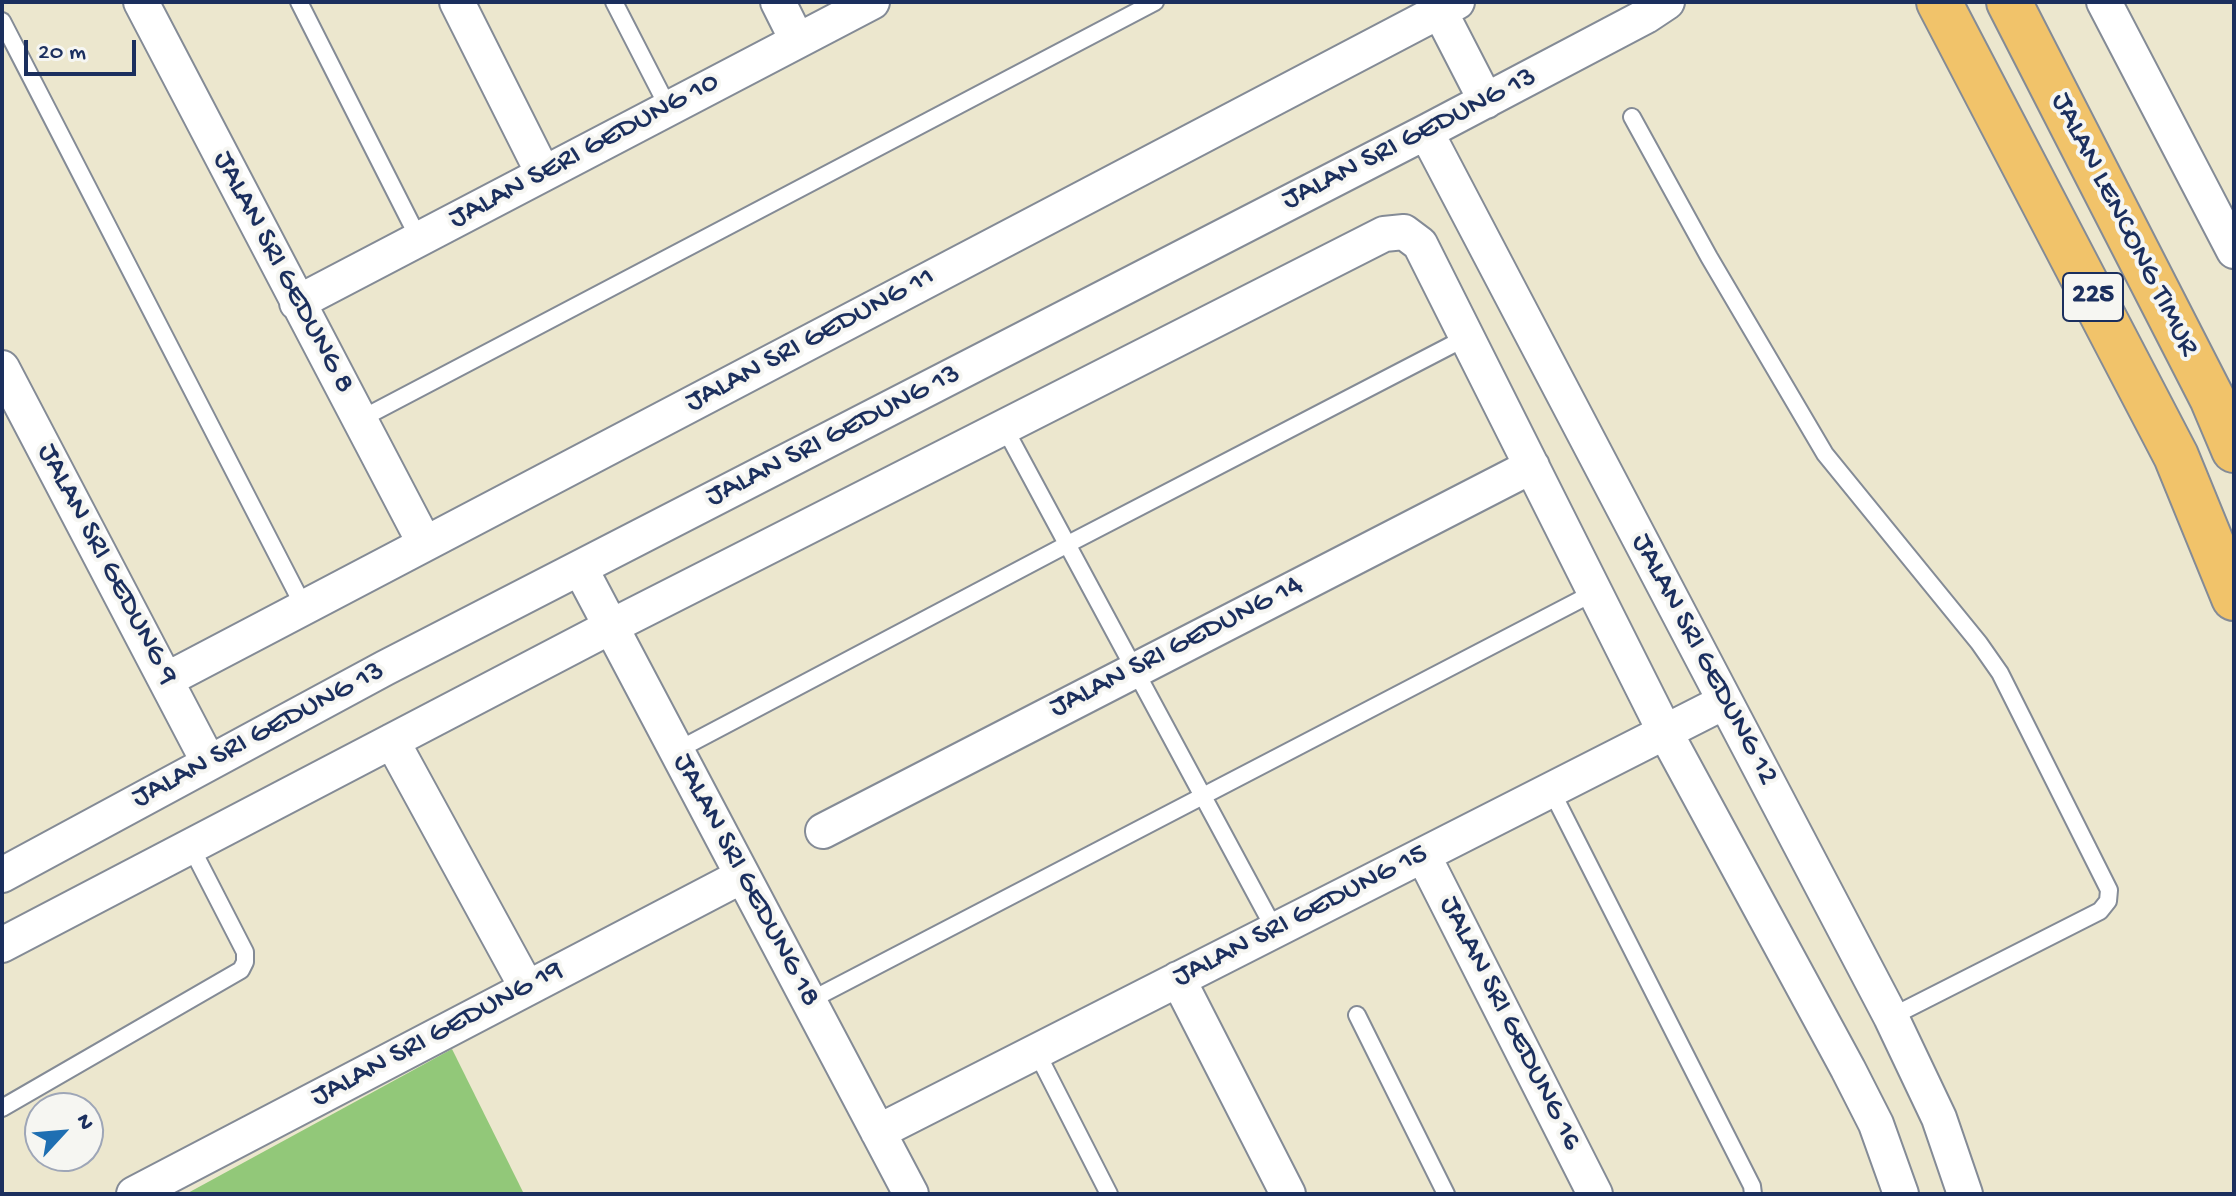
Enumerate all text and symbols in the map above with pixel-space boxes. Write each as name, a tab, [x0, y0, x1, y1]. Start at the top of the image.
scale bar	[28, 24, 140, 74]
text: 20 m	[38, 39, 86, 68]
street label: JALAN SRI GEDUNG 13	[1277, 60, 1543, 220]
street label: JALAN SERI GEDUNG 10	[444, 65, 726, 239]
street label: JALAN LENCONG TIMUR	[2041, 87, 2205, 363]
street label: JALAN SRI GEDUNG 8	[203, 146, 361, 400]
street label: JALAN SRI GEDUNG 11	[680, 260, 942, 422]
road number: 225	[2063, 273, 2123, 321]
street label: JALAN SRI GEDUNG 13	[701, 357, 967, 517]
street label: JALAN SRI GEDUNG 9	[27, 438, 185, 692]
street label: JALAN SRI GEDUNG 12	[1621, 528, 1785, 792]
street label: JALAN SRI GEDUNG 14	[1044, 569, 1310, 727]
street label: JALAN SRI GEDUNG 13	[127, 654, 391, 818]
street label: JALAN SRI GEDUNG 18	[663, 748, 827, 1014]
street label: JALAN SRI GEDUNG 15	[1168, 837, 1434, 997]
street label: JALAN SRI GEDUNG 16	[1429, 891, 1589, 1157]
street label: JALAN SRI GEDUNG 19	[306, 953, 570, 1117]
north arrow	[24, 1092, 104, 1172]
text: N	[69, 1110, 99, 1135]

